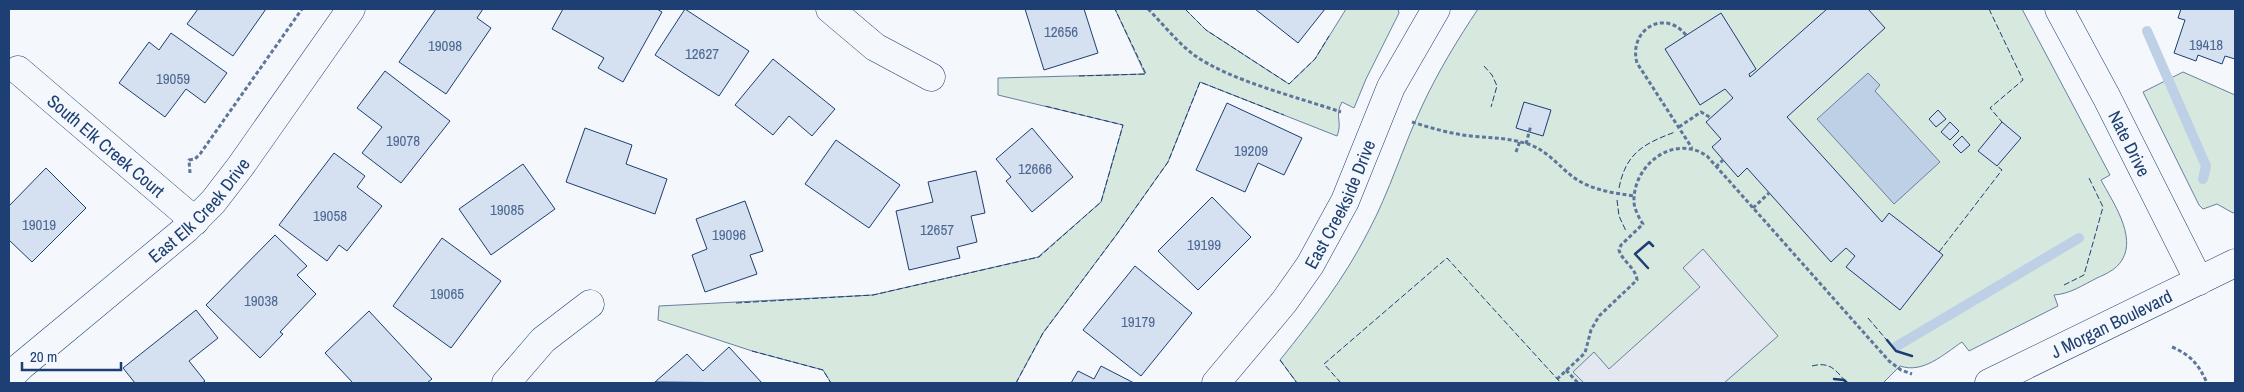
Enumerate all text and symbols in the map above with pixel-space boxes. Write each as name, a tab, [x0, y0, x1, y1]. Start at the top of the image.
house number: 12656	[1044, 21, 1078, 42]
house number: 19418	[2189, 34, 2223, 55]
house number: 19098	[428, 35, 462, 56]
house number: 12627	[685, 43, 719, 64]
house number: 19059	[156, 68, 190, 89]
street label: South Elk Creek Court	[42, 88, 170, 203]
street label: Nate Drive	[2103, 106, 2157, 181]
house number: 19078	[386, 130, 420, 151]
street label: East Creekside Drive	[1298, 136, 1381, 273]
house number: 19209	[1234, 140, 1268, 161]
street label: East Elk Creek Drive	[143, 153, 255, 268]
house number: 12666	[1018, 158, 1052, 179]
house number: 19085	[490, 199, 524, 220]
house number: 19058	[313, 205, 347, 226]
house number: 19019	[22, 214, 56, 235]
house number: 12657	[920, 219, 954, 240]
house number: 19096	[712, 224, 746, 245]
house number: 19199	[1187, 234, 1221, 255]
house number: 19065	[430, 283, 464, 304]
street label: J Morgan Boulevard	[2046, 283, 2176, 364]
house number: 19038	[244, 290, 278, 311]
house number: 19179	[1121, 311, 1155, 332]
scale bar	[22, 340, 121, 372]
text: 20 m	[30, 346, 57, 367]

